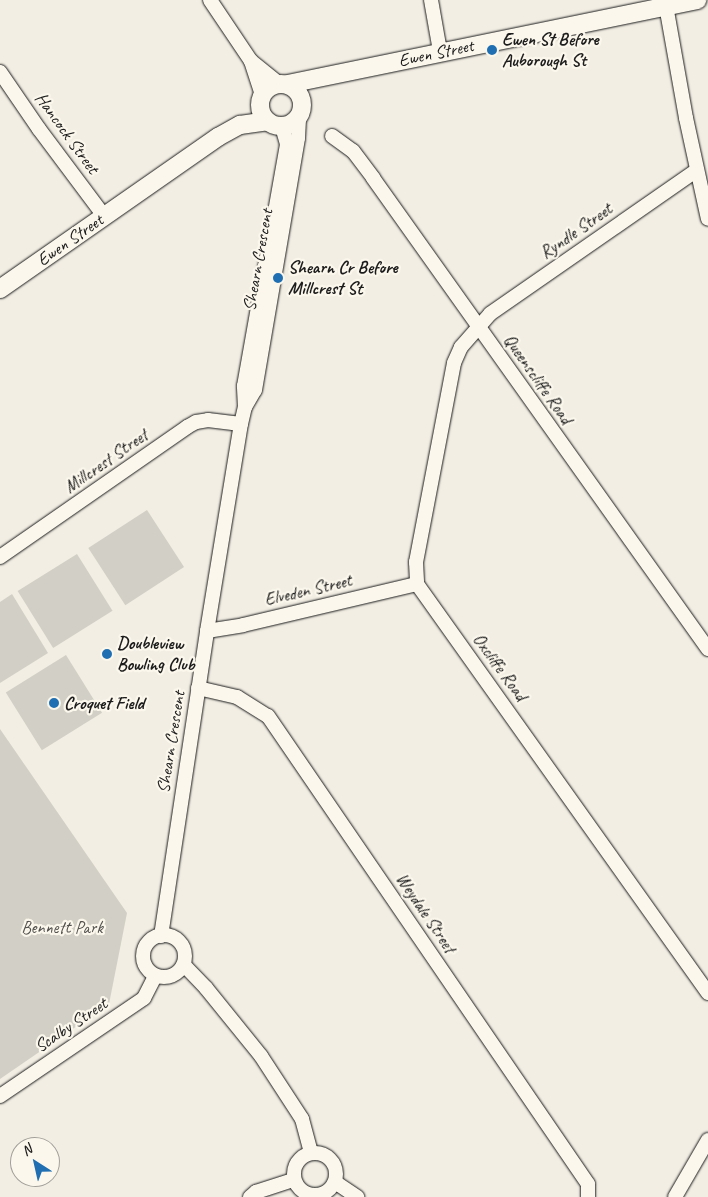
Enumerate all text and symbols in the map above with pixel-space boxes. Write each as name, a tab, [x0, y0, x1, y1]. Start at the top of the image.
place label: Ewen St Before Auborough St	[502, 29, 599, 72]
street label: Ewen Street	[397, 35, 475, 71]
marker: Ewen St Before Auborough St	[486, 44, 498, 56]
street label: Hancock Street	[30, 88, 104, 178]
street label: Ryndle Street	[536, 198, 616, 264]
street label: Shearn Crescent	[238, 207, 278, 313]
street label: Ewen Street	[33, 209, 107, 271]
place label: Shearn Cr Before Millcrest St	[288, 257, 398, 300]
marker: Shearn Cr Before Millcrest St	[272, 272, 284, 284]
street label: Queenscliffe Road	[499, 330, 577, 428]
street label: Millcrest Street	[60, 424, 152, 498]
street label: Elveden Street	[262, 569, 354, 611]
street label: Oxcliffe Road	[468, 629, 532, 705]
place label: Doubleview Bowling Club	[117, 633, 194, 676]
marker: Doubleview Bowling Club	[101, 648, 113, 660]
street label: Shearn Crescent	[152, 689, 190, 795]
place label: Croquet Field	[64, 692, 144, 714]
marker: Croquet Field	[48, 697, 60, 709]
street label: Weydale Street	[391, 869, 461, 957]
park label: Bennett Park	[21, 916, 103, 938]
street label: Scalby Street	[30, 993, 112, 1057]
north arrow	[10, 1137, 60, 1187]
text: N	[18, 1141, 35, 1160]

